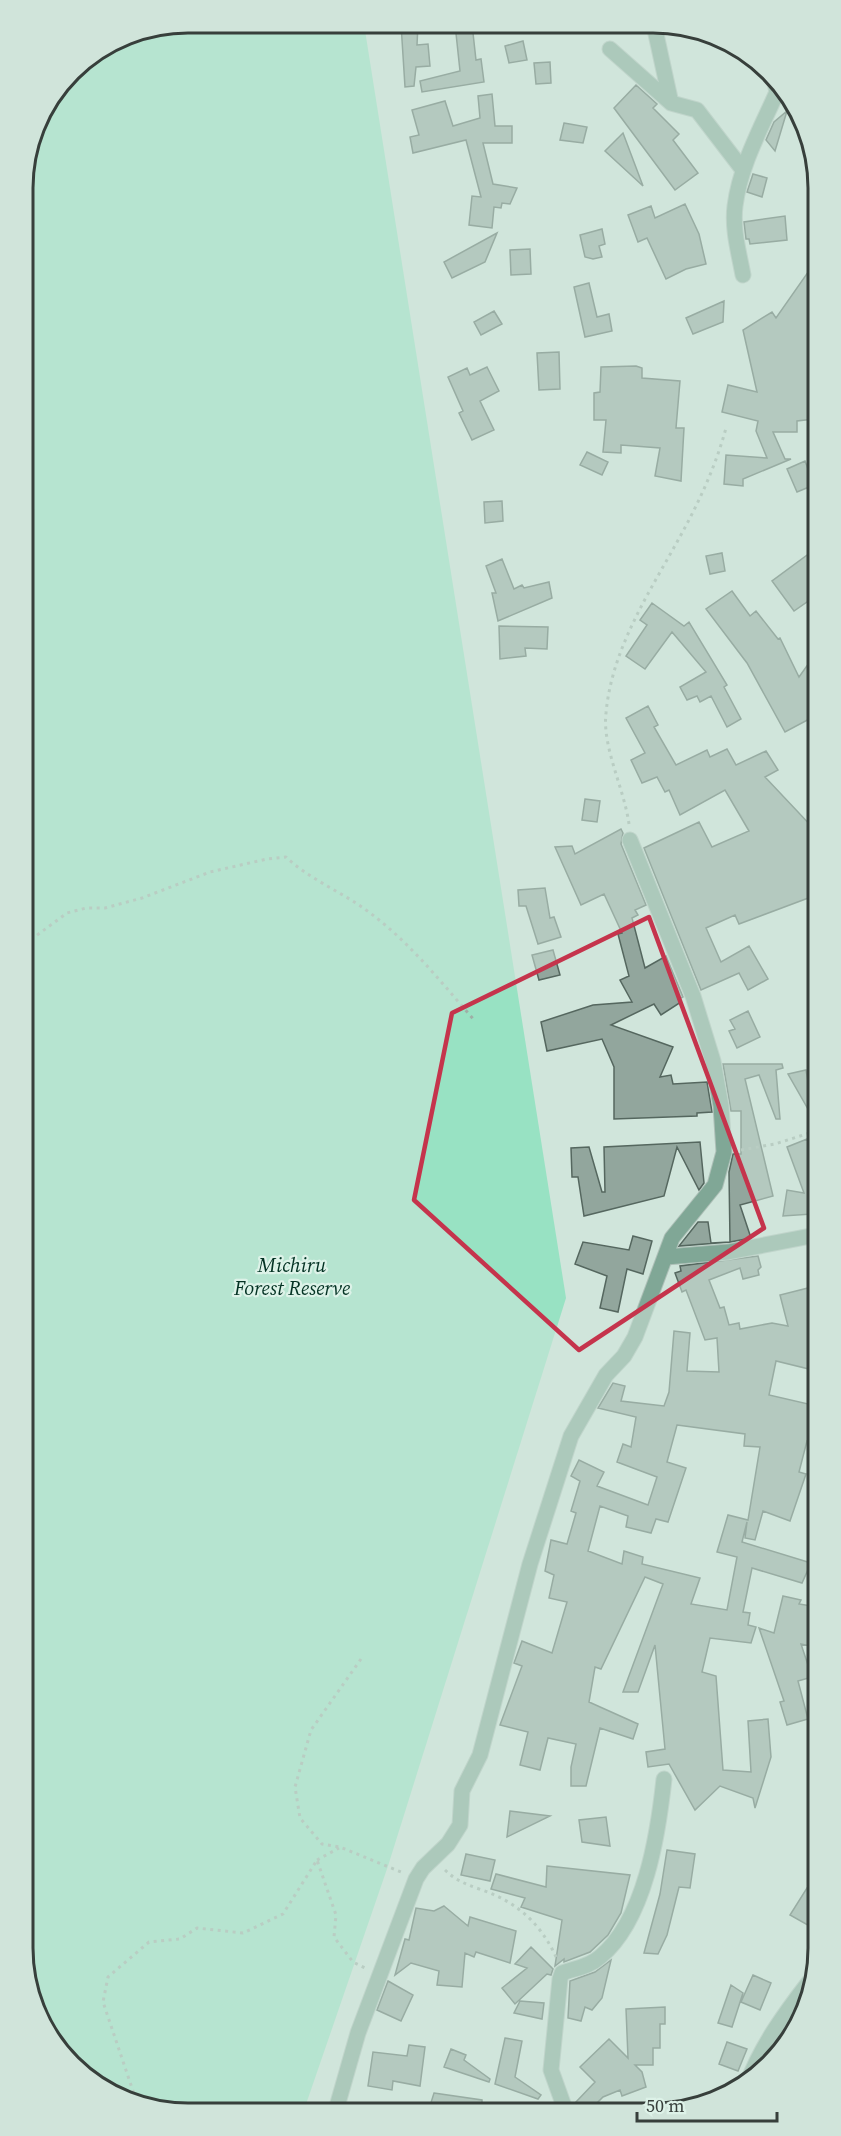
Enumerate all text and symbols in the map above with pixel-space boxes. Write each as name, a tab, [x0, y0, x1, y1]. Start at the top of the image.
park label: Michiru Forest Reserve	[233, 1251, 350, 1302]
scale bar	[637, 2085, 776, 2123]
text: 50 m	[646, 2093, 684, 2118]

